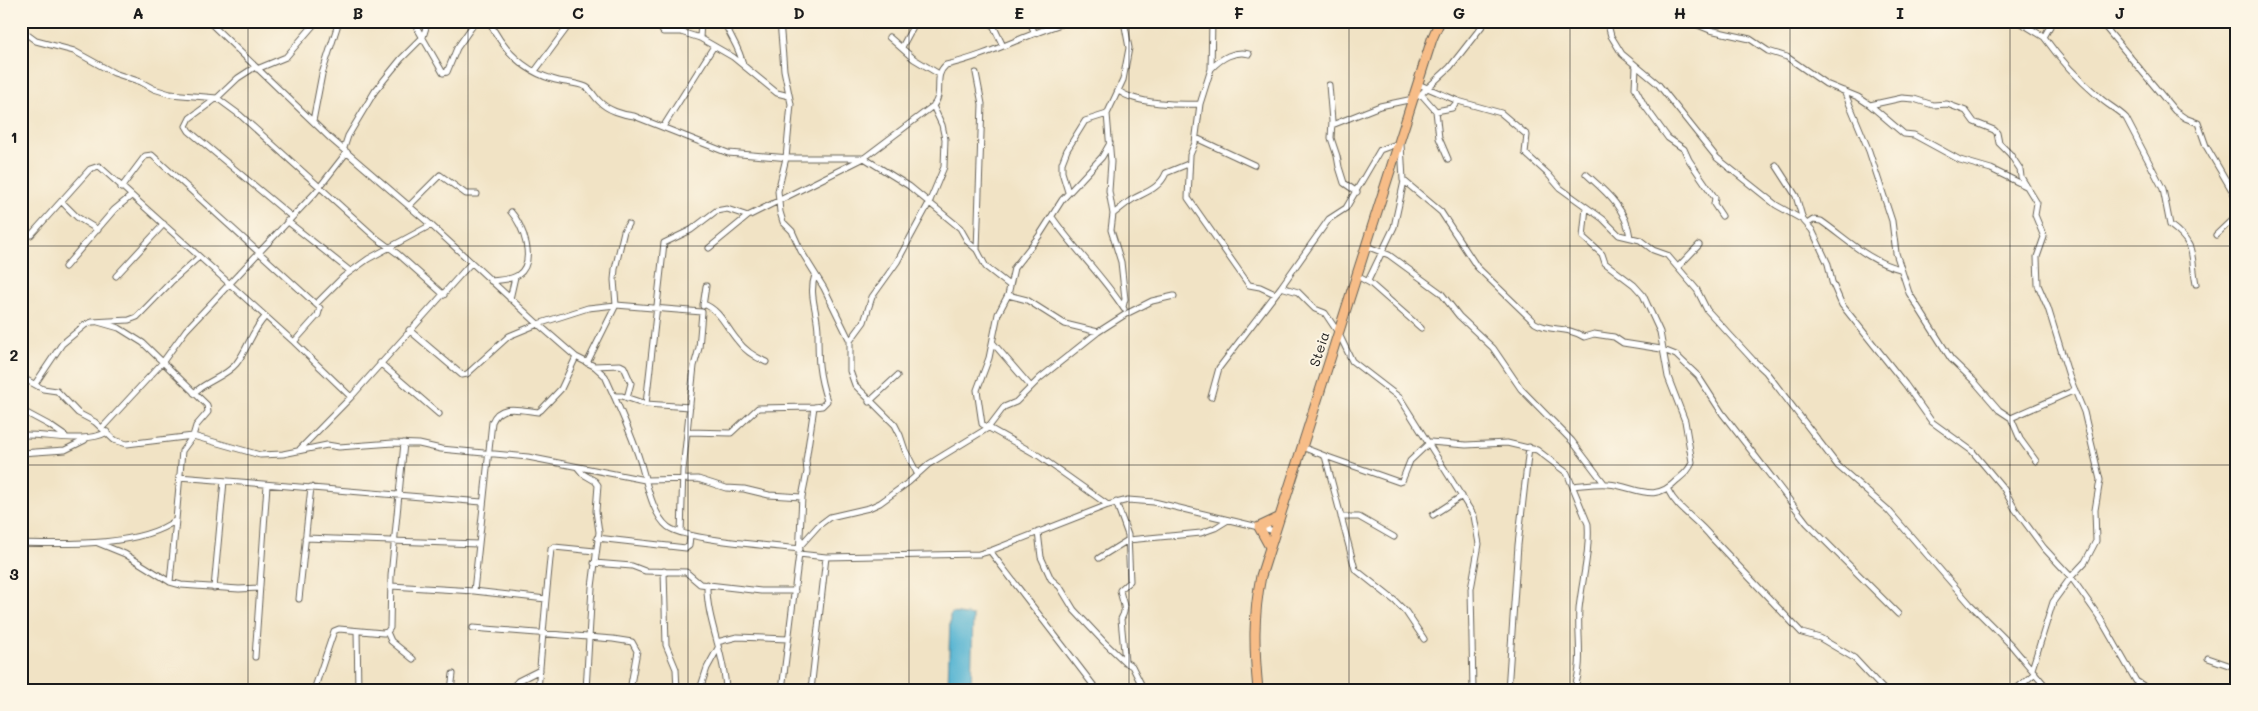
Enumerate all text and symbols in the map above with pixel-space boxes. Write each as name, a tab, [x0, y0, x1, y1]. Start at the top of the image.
text: A	[132, 2, 144, 23]
text: B	[353, 2, 363, 23]
text: C	[572, 2, 584, 23]
text: D	[793, 2, 805, 23]
text: E	[1014, 2, 1024, 23]
text: F	[1234, 2, 1244, 23]
text: G	[1453, 2, 1465, 23]
text: H	[1674, 2, 1686, 23]
text: I	[1896, 2, 1904, 23]
text: J	[2115, 2, 2125, 23]
text: 1	[10, 126, 18, 147]
street label: Steia	[1304, 329, 1334, 369]
text: 2	[10, 344, 19, 365]
text: 3	[9, 563, 19, 584]

